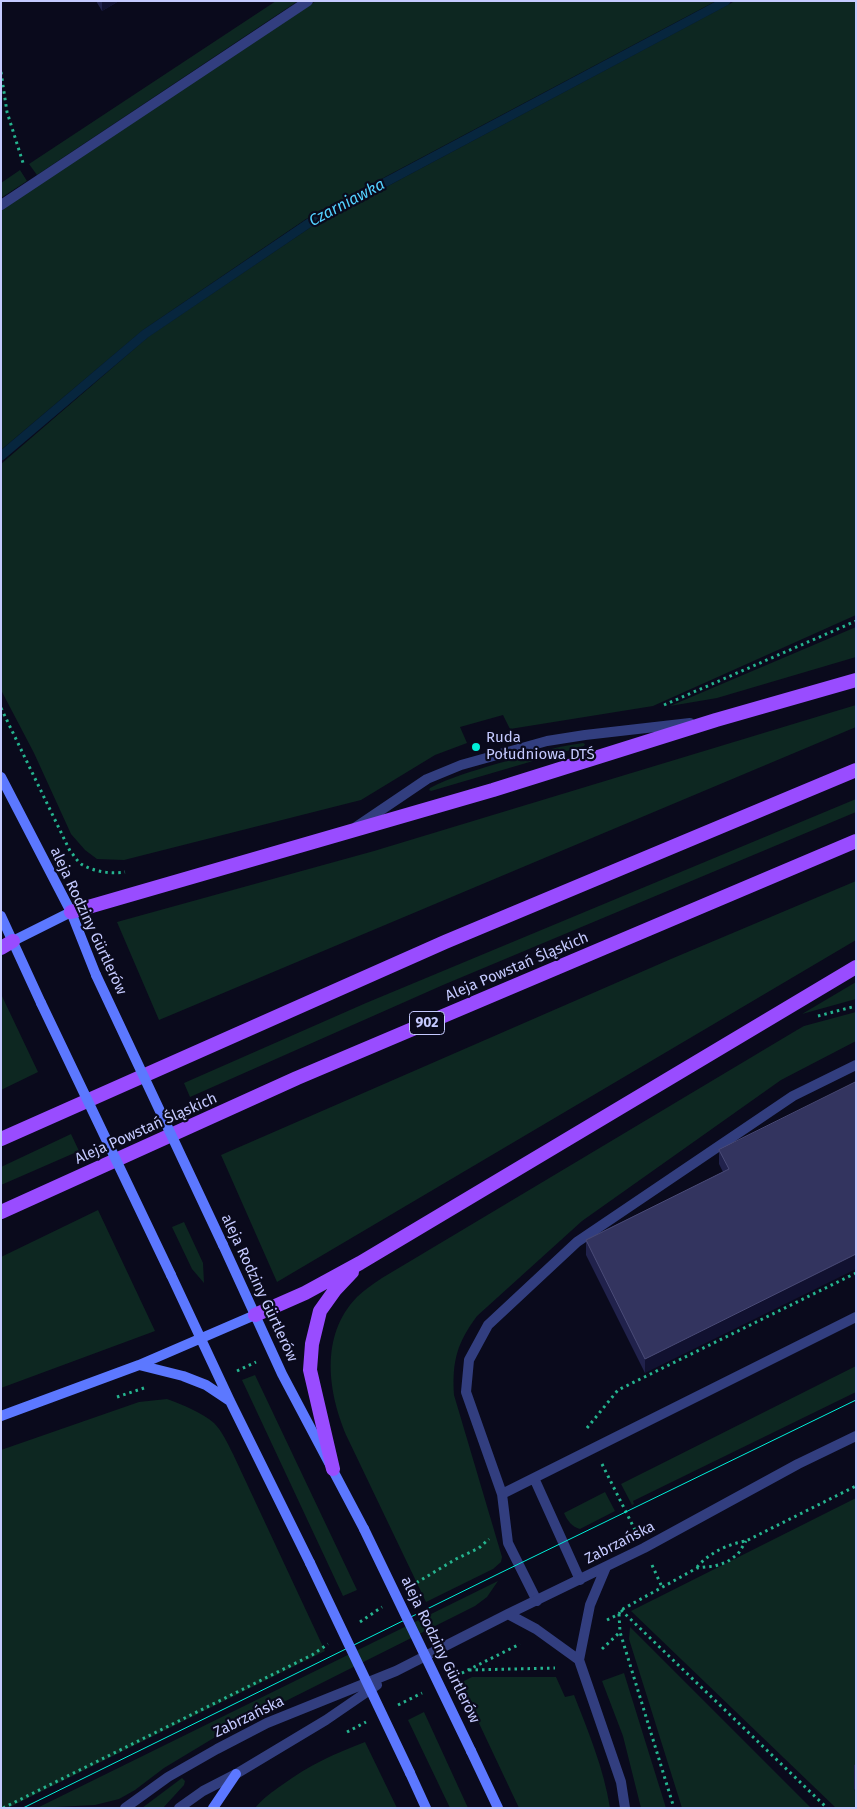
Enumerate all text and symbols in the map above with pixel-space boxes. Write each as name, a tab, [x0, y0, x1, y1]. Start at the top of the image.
water label: Czarniawka	[306, 175, 388, 231]
place label: Ruda Południowa DTŚ	[486, 729, 595, 764]
marker: Ruda Południowa DTŚ	[470, 741, 482, 753]
street label: aleja Rodziny Gürtlerów	[46, 844, 130, 998]
street label: Aleja Powstań Śląskich	[443, 929, 591, 1005]
road number: 902	[410, 1011, 444, 1034]
street label: Aleja Powstań Śląskich	[72, 1089, 220, 1169]
street label: aleja Rodziny Gürtlerów	[217, 1211, 301, 1365]
street label: Zabrzańska	[582, 1518, 658, 1568]
street label: aleja Rodziny Gürtlerów	[397, 1574, 483, 1726]
street label: Zabrzańska	[211, 1692, 287, 1742]

